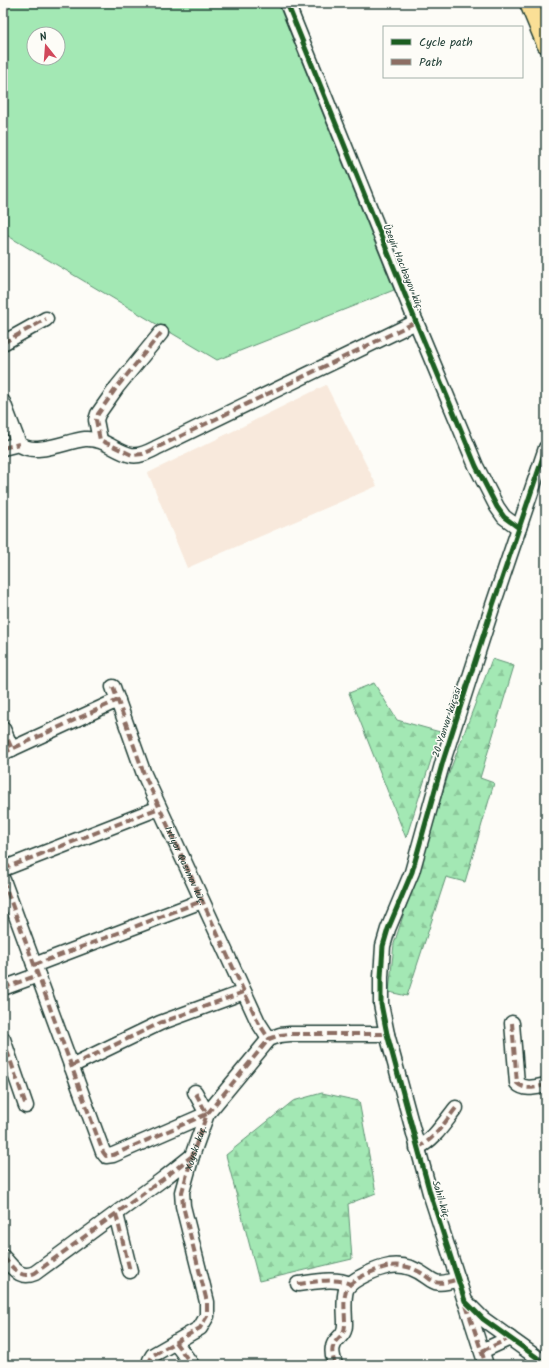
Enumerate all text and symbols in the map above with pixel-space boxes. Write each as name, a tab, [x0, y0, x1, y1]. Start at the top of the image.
north arrow	[26, 26, 66, 66]
legend	[383, 26, 523, 78]
text: N	[37, 28, 49, 47]
text: Cycle path	[419, 33, 473, 52]
text: Path	[419, 53, 442, 72]
street label: Üzeyir Hacıbəyov küç.	[378, 222, 428, 313]
street label: 20 Yanvar küçəsi	[428, 685, 466, 759]
street label: İxtiyar Qasımov küç.	[160, 824, 210, 908]
street label: Xoyski küç.	[181, 1123, 211, 1173]
street label: Sahil küç.	[427, 1179, 455, 1222]

